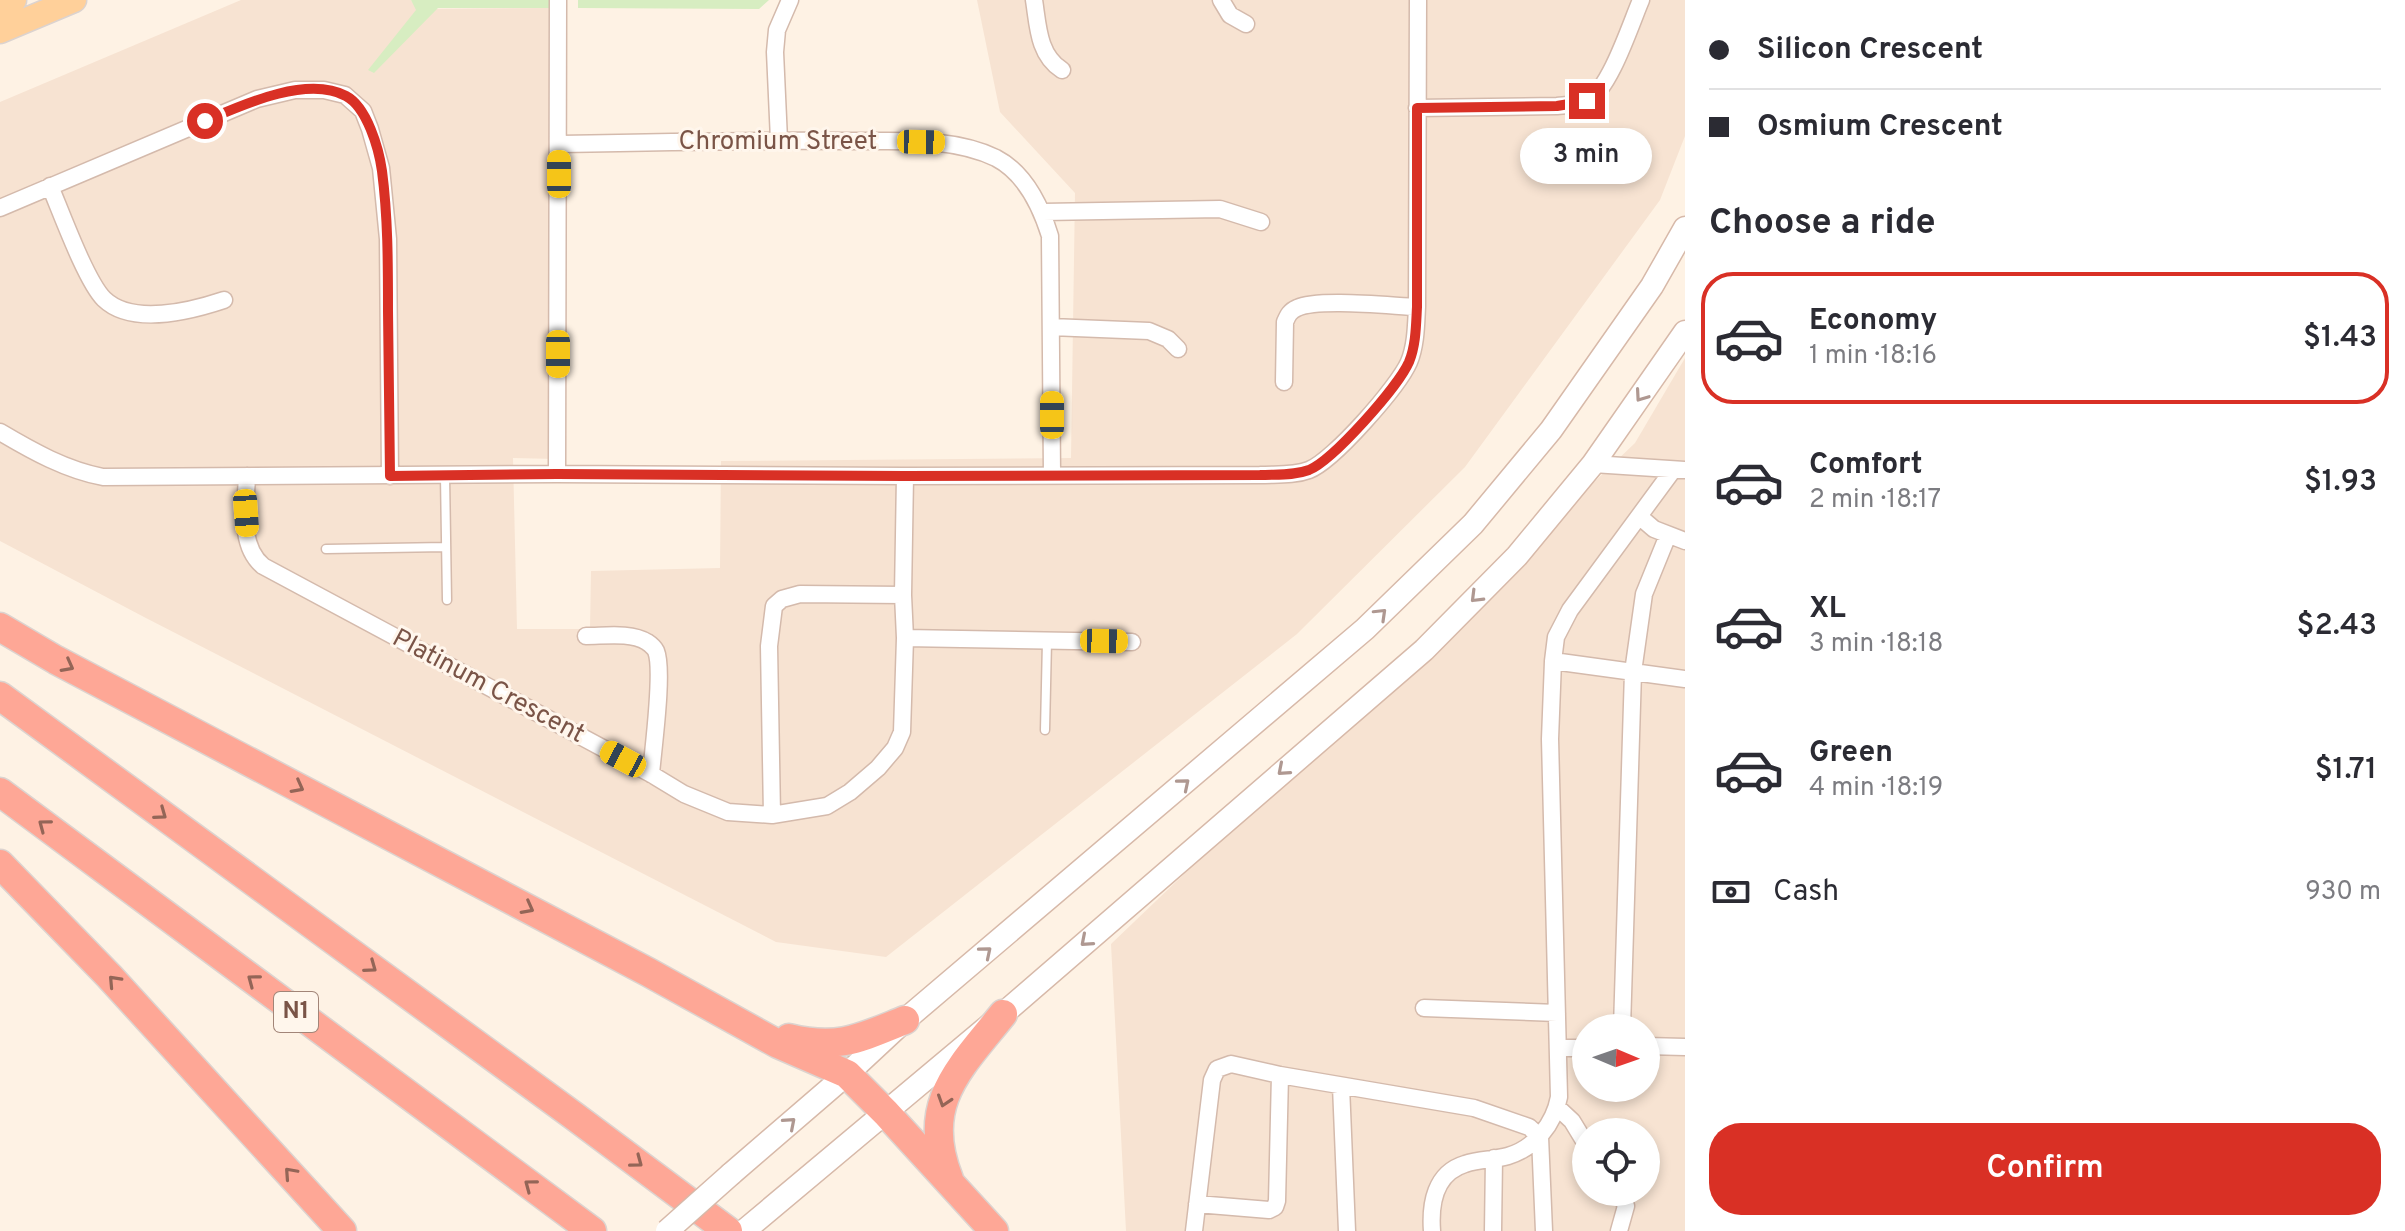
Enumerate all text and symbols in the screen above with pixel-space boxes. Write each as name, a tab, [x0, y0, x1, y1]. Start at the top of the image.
text: Silicon Crescent	[1757, 32, 1983, 69]
route end	[1569, 83, 1605, 119]
route start	[187, 103, 223, 139]
text: Osmium Crescent	[1757, 109, 2003, 146]
street label: Chromium Street	[679, 126, 877, 159]
callout: 3 min	[1521, 129, 1653, 185]
car	[897, 130, 945, 154]
text: 3 min	[1553, 139, 1619, 172]
car	[547, 150, 571, 198]
text: Choose a ride	[1709, 201, 1935, 247]
icon: car	[1713, 302, 1785, 374]
text: Economy	[1809, 303, 1937, 340]
text: $1.43	[2303, 320, 2377, 357]
car	[546, 330, 570, 378]
text: 1 min · 18:16	[1809, 340, 1937, 373]
one-way arrow	[1636, 388, 1651, 402]
car	[1040, 391, 1064, 439]
icon: car	[1713, 446, 1785, 518]
text: Comfort	[1809, 447, 1922, 484]
text: $1.93	[2304, 464, 2377, 501]
text: 2 min · 18:17	[1809, 484, 1941, 517]
car	[232, 488, 260, 538]
one-way arrow	[1471, 588, 1486, 602]
icon: car	[1713, 590, 1785, 662]
text: XL	[1809, 591, 1846, 628]
text: $2.43	[2297, 608, 2377, 645]
one-way arrow	[1372, 609, 1386, 623]
street label: Platinum Crescent	[386, 622, 590, 752]
text: 3 min · 18:18	[1809, 628, 1943, 661]
car	[1080, 629, 1128, 653]
one-way arrow	[59, 656, 74, 671]
icon: car	[1713, 734, 1785, 806]
text: Green	[1809, 735, 1893, 772]
car	[596, 737, 650, 781]
text: $1.71	[2315, 752, 2377, 789]
one-way arrow	[1278, 761, 1292, 775]
text: 4 min · 18:19	[1809, 772, 1943, 805]
one-way arrow	[289, 777, 303, 793]
one-way arrow	[1175, 779, 1190, 794]
one-way arrow	[153, 804, 167, 819]
one-way arrow	[39, 820, 53, 835]
icon: cash	[1709, 870, 1753, 914]
text: Cash	[1773, 874, 1839, 911]
text: 930 m	[2305, 876, 2381, 909]
one-way arrow	[519, 899, 534, 914]
one-way arrow	[1081, 931, 1096, 946]
one-way arrow	[977, 947, 991, 962]
one-way arrow	[363, 957, 377, 972]
one-way arrow	[248, 975, 262, 989]
one-way arrow	[109, 976, 124, 990]
road number: N1	[274, 992, 318, 1032]
north arrow	[1572, 1014, 1660, 1102]
map controls	[1572, 1014, 1660, 1206]
one-way arrow	[938, 1093, 954, 1107]
one-way arrow	[781, 1118, 796, 1133]
button: locate	[1572, 1118, 1660, 1206]
button: Confirm	[1709, 1123, 2381, 1215]
one-way arrow	[628, 1153, 643, 1167]
one-way arrow	[284, 1168, 299, 1182]
one-way arrow	[524, 1180, 538, 1194]

